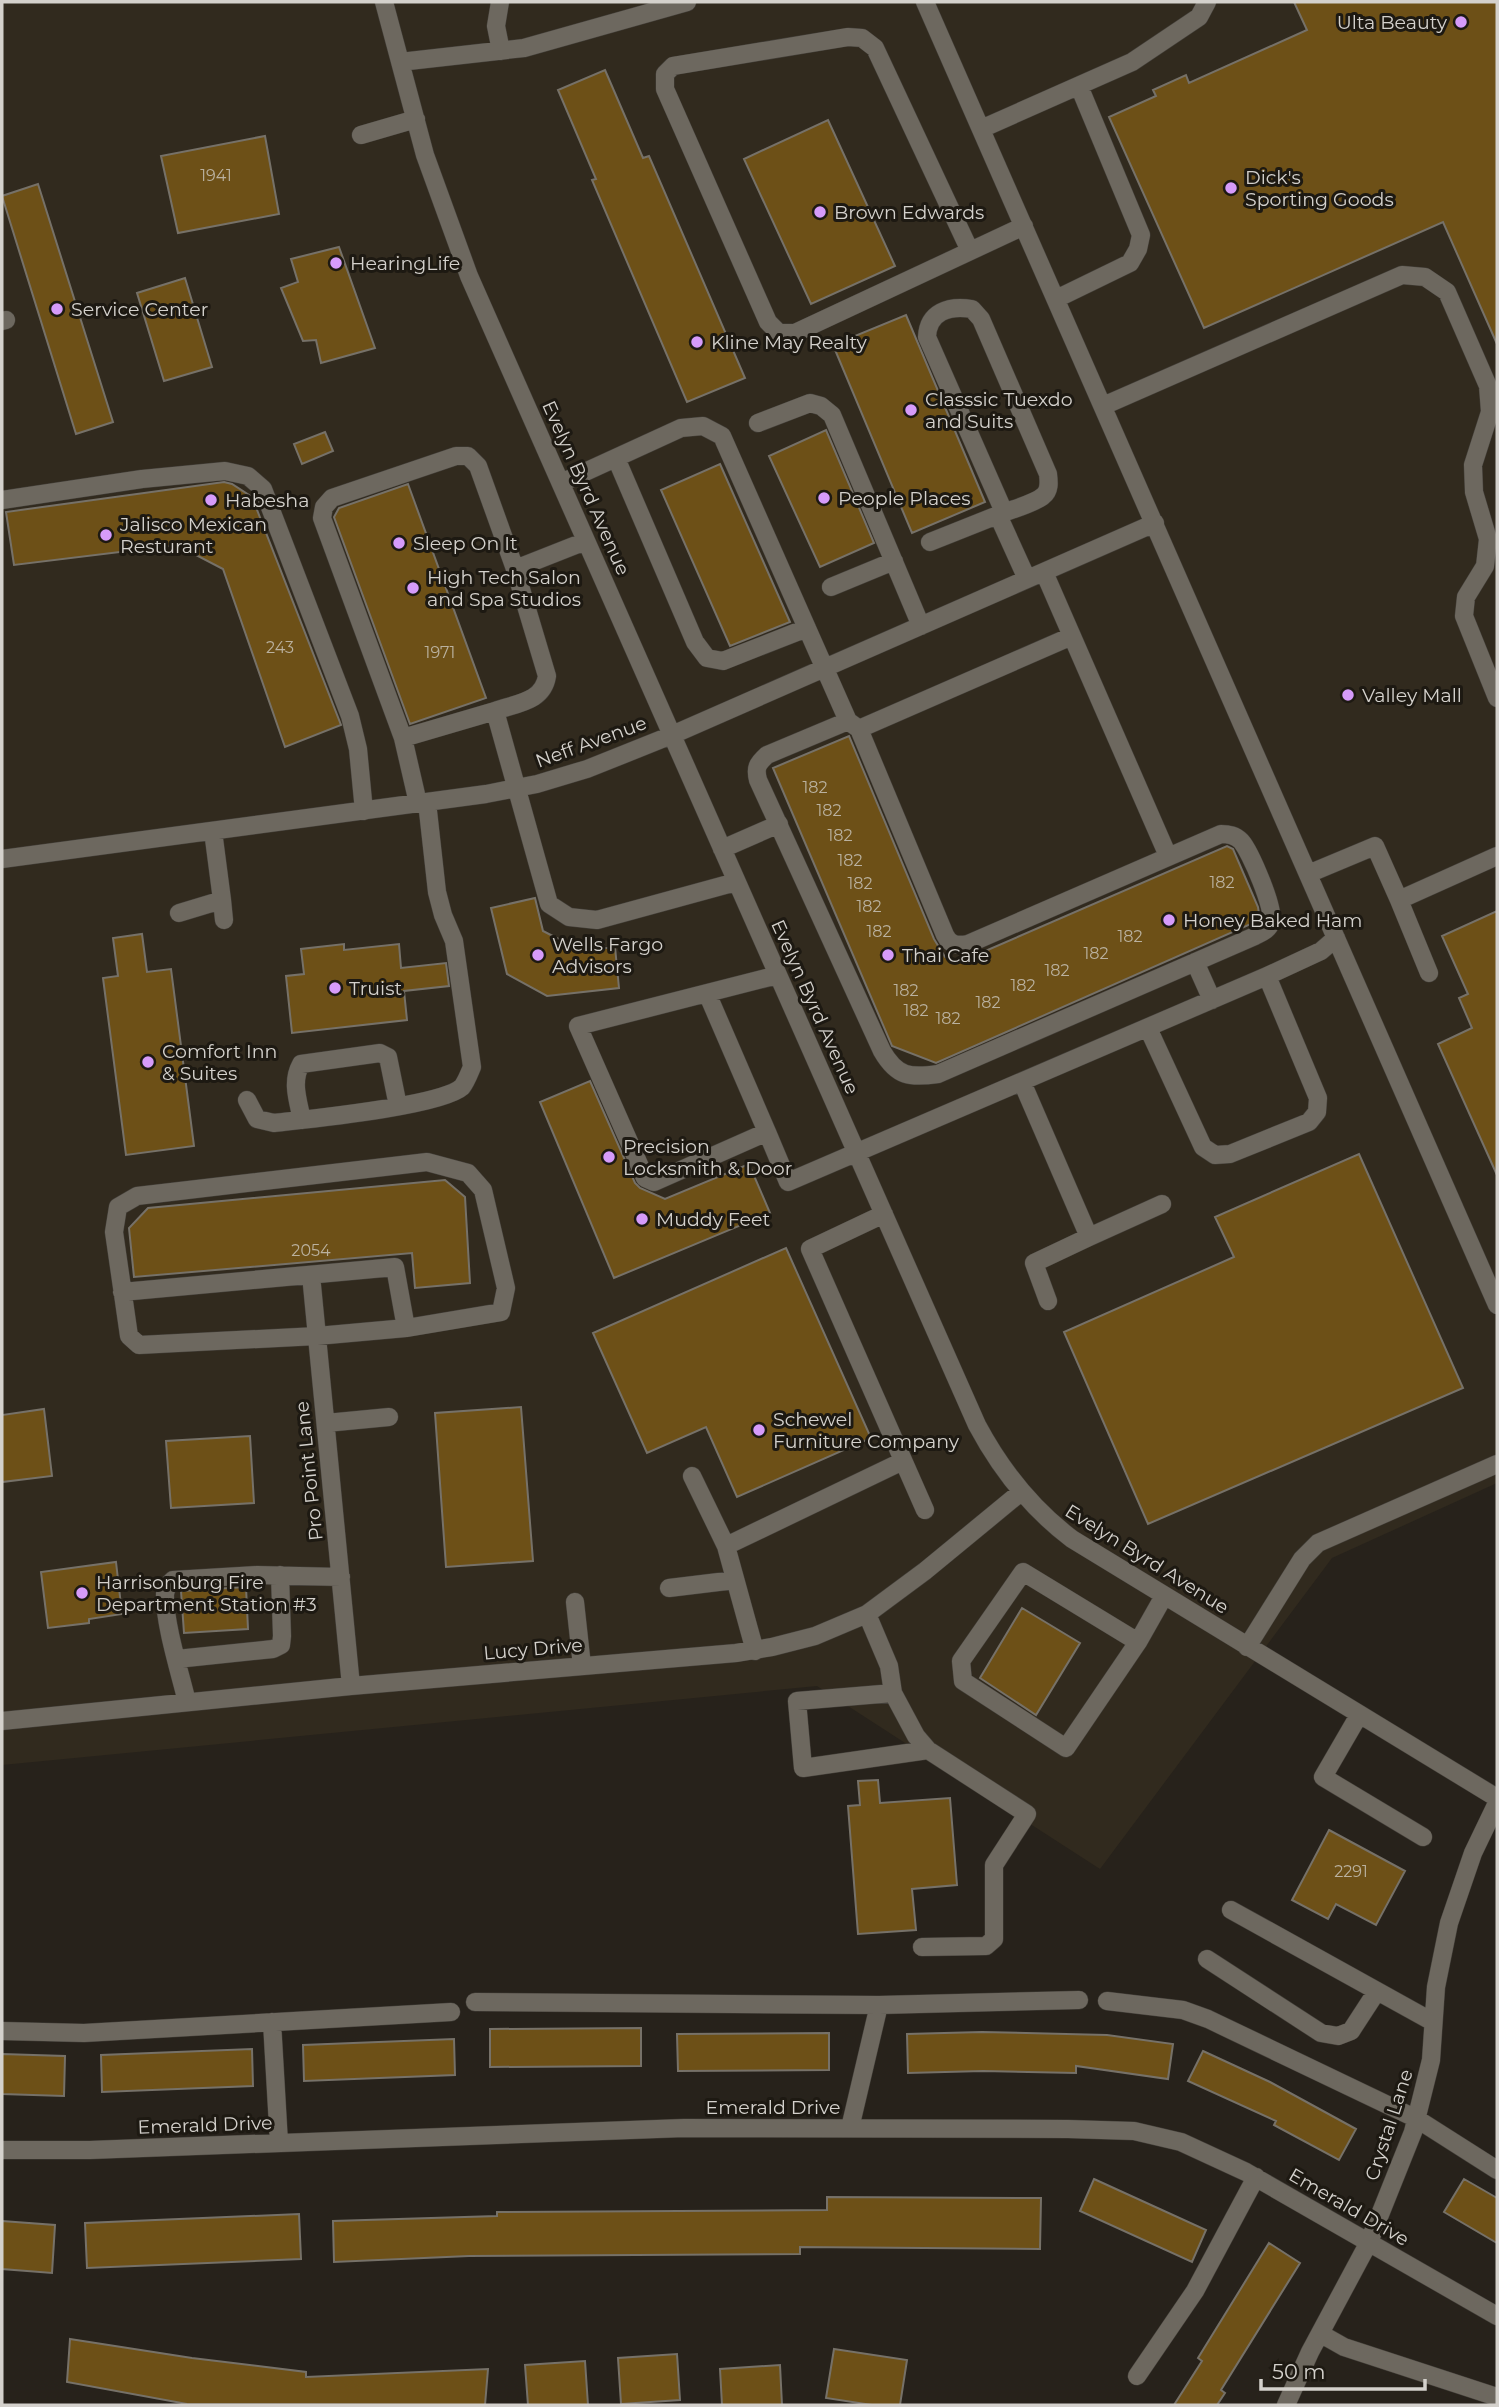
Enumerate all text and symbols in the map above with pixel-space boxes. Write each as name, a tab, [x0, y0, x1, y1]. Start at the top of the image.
place label: Ulta Beauty	[1337, 11, 1448, 34]
marker: Ulta Beauty	[1453, 14, 1469, 30]
house number: 1941	[200, 166, 232, 185]
place label: Dick's Sporting Goods	[1245, 166, 1394, 211]
marker: Dick's Sporting Goods	[1223, 180, 1239, 196]
place label: Brown Edwards	[834, 201, 984, 224]
marker: Brown Edwards	[812, 204, 828, 220]
place label: HearingLife	[350, 252, 460, 275]
marker: HearingLife	[328, 255, 344, 271]
place label: Service Center	[71, 298, 208, 321]
marker: Service Center	[49, 301, 65, 317]
place label: Kline May Realty	[711, 331, 867, 354]
marker: Kline May Realty	[689, 334, 705, 350]
place label: Classsic Tuexdo and Suits	[925, 388, 1073, 433]
street label: Evelyn Byrd Avenue	[537, 397, 635, 579]
marker: Classsic Tuexdo and Suits	[903, 402, 919, 418]
place label: People Places	[838, 487, 970, 510]
place label: Habesha	[225, 489, 309, 512]
marker: People Places	[816, 490, 832, 506]
marker: Habesha	[203, 492, 219, 508]
place label: Jalisco Mexican Resturant	[119, 513, 267, 558]
marker: Jalisco Mexican Resturant	[98, 527, 114, 543]
place label: Sleep On It	[413, 532, 518, 555]
marker: Sleep On It	[391, 535, 407, 551]
place label: High Tech Salon and Spa Studios	[427, 566, 581, 611]
marker: High Tech Salon and Spa Studios	[405, 580, 421, 596]
house number: 243	[266, 638, 294, 657]
house number: 1971	[425, 643, 455, 662]
place label: Valley Mall	[1362, 684, 1462, 707]
marker: Valley Mall	[1340, 687, 1356, 703]
street label: Neff Avenue	[532, 711, 650, 773]
house number: 182	[802, 778, 828, 797]
house number: 182	[816, 801, 842, 820]
house number: 182	[827, 826, 853, 845]
house number: 182	[837, 851, 863, 870]
house number: 182	[1209, 873, 1235, 892]
house number: 182	[847, 874, 873, 893]
house number: 182	[856, 897, 882, 916]
place label: Honey Baked Ham	[1183, 909, 1362, 932]
marker: Honey Baked Ham	[1161, 912, 1177, 928]
street label: Evelyn Byrd Avenue	[766, 916, 864, 1098]
house number: 182	[866, 922, 892, 941]
house number: 182	[1117, 927, 1143, 946]
place label: Wells Fargo Advisors	[552, 933, 663, 978]
place label: Thai Cafe	[902, 944, 989, 967]
house number: 182	[1083, 944, 1109, 963]
marker: Wells Fargo Advisors	[530, 947, 546, 963]
marker: Thai Cafe	[880, 947, 896, 963]
house number: 182	[1044, 961, 1070, 980]
house number: 182	[1010, 976, 1036, 995]
place label: Truist	[349, 977, 402, 1000]
marker: Truist	[327, 980, 343, 996]
house number: 182	[893, 981, 919, 1000]
house number: 182	[975, 993, 1001, 1012]
house number: 182	[903, 1001, 929, 1020]
house number: 182	[935, 1009, 961, 1028]
place label: Comfort Inn & Suites	[162, 1040, 277, 1085]
marker: Comfort Inn & Suites	[140, 1054, 156, 1070]
place label: Precision Locksmith & Door	[623, 1135, 792, 1180]
marker: Precision Locksmith & Door	[601, 1149, 617, 1165]
place label: Muddy Feet	[656, 1208, 771, 1231]
marker: Muddy Feet	[634, 1211, 650, 1227]
house number: 2054	[291, 1241, 331, 1260]
street label: Pro Point Lane	[290, 1400, 328, 1542]
place label: Schewel Furniture Company	[773, 1408, 960, 1453]
marker: Schewel Furniture Company	[751, 1422, 767, 1438]
street label: Evelyn Byrd Avenue	[1061, 1499, 1233, 1619]
place label: Harrisonburg Fire Department Station #3	[96, 1571, 317, 1616]
marker: Harrisonburg Fire Department Station #3	[74, 1585, 90, 1601]
street label: Lucy Drive	[482, 1633, 584, 1665]
house number: 2291	[1334, 1862, 1368, 1881]
street label: Crystal Lane	[1360, 2066, 1418, 2184]
street label: Emerald Drive	[705, 2096, 841, 2119]
street label: Emerald Drive	[137, 2111, 273, 2139]
street label: Emerald Drive	[1285, 2163, 1413, 2251]
scale bar	[1261, 2348, 1426, 2392]
text: 50 m	[1272, 2359, 1326, 2384]

